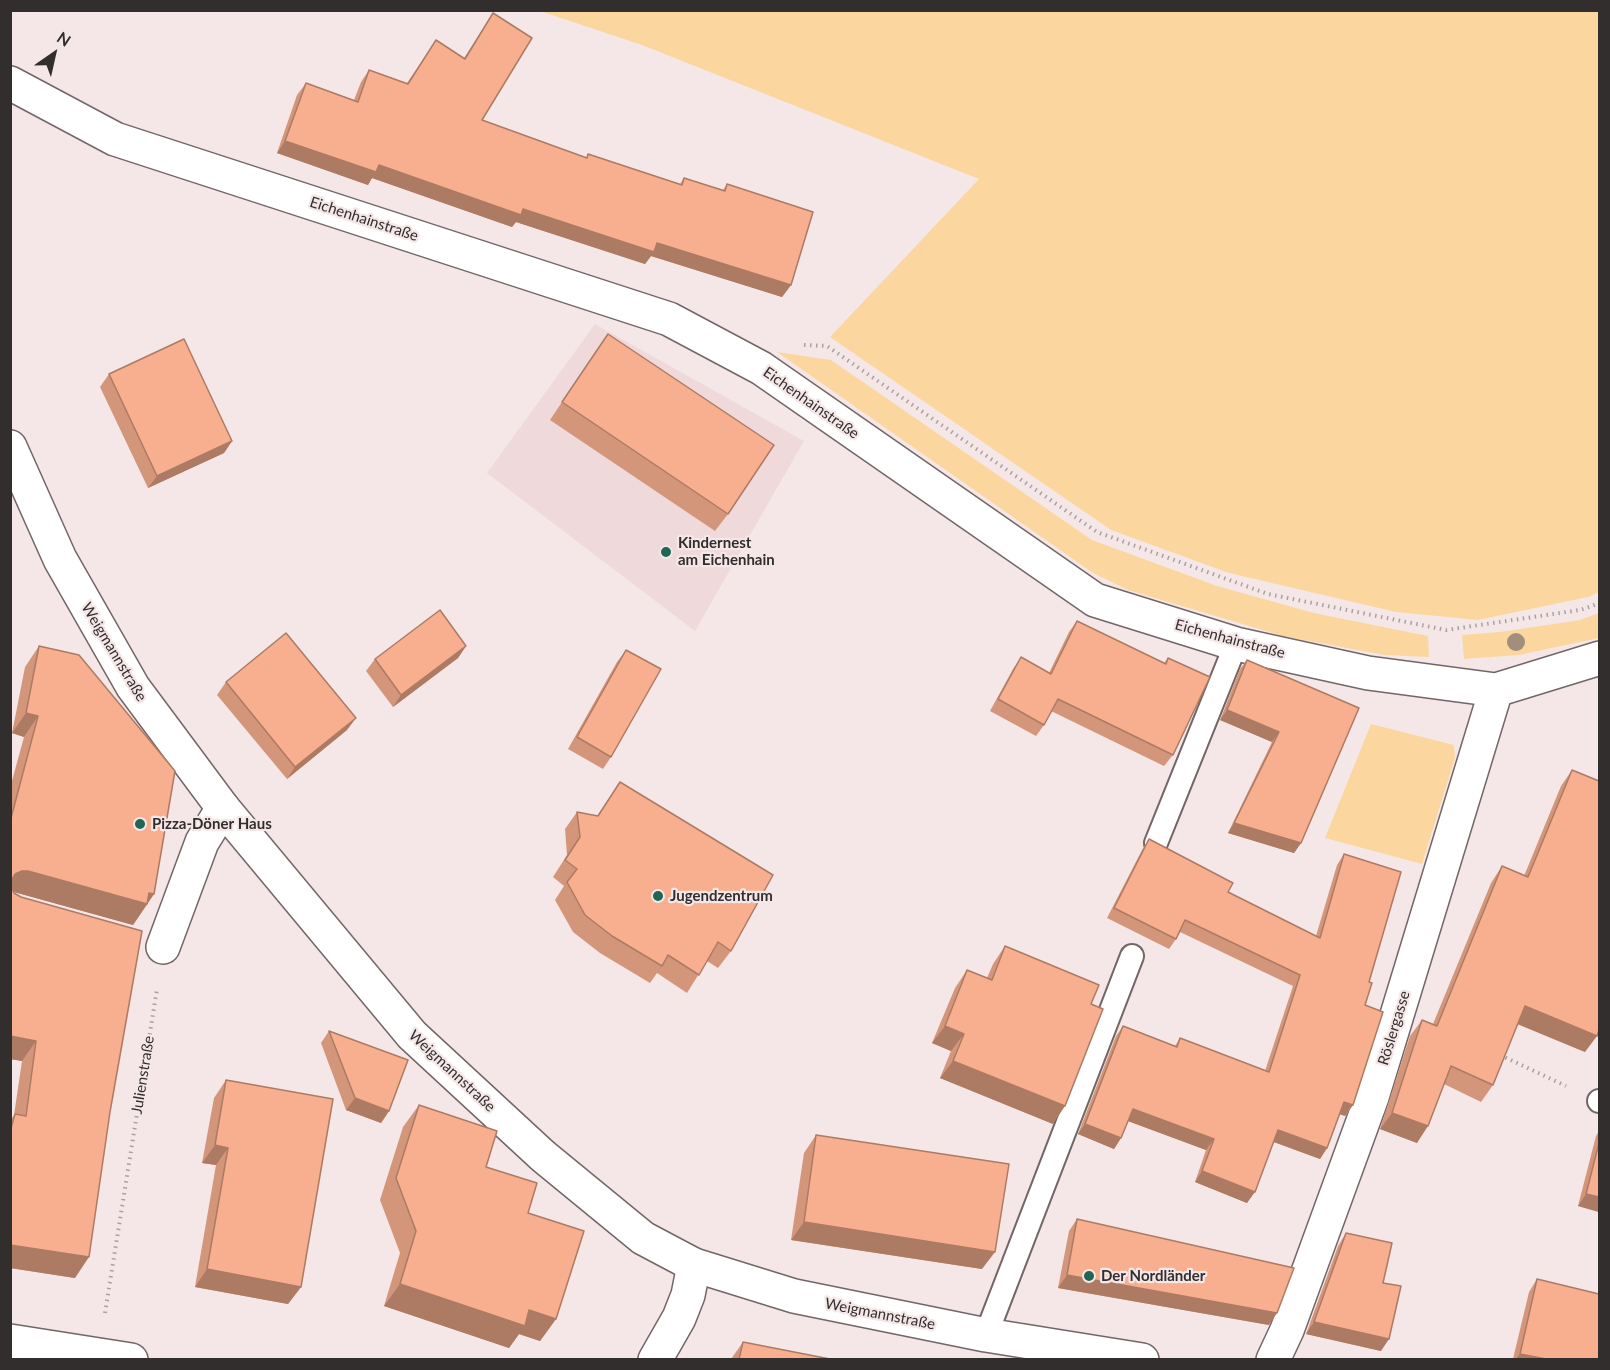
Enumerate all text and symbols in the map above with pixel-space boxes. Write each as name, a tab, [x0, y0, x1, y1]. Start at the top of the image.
north arrow	[24, 24, 84, 84]
text: N	[54, 27, 75, 50]
street label: Eichenhainstraße	[307, 193, 421, 245]
street label: Eichenhainstraße	[760, 363, 862, 443]
place label: Kindernest am Eichenhain	[678, 534, 775, 569]
marker: Kindernest am Eichenhain	[659, 545, 673, 559]
street label: Weigmannstraße	[77, 599, 151, 705]
street label: Eichenhainstraße	[1173, 616, 1287, 662]
place label: Pizza-Döner Haus	[152, 815, 272, 833]
marker: Pizza-Döner Haus	[133, 817, 147, 831]
place label: Jugendzentrum	[670, 887, 773, 905]
marker: Jugendzentrum	[651, 889, 665, 903]
street label: Röslergasse	[1374, 989, 1414, 1067]
street label: Weigmannstraße	[405, 1026, 499, 1116]
street label: Julienstraße	[128, 1034, 158, 1116]
place label: Der Nordländer	[1101, 1267, 1205, 1285]
marker: Der Nordländer	[1082, 1269, 1096, 1283]
street label: Weigmannstraße	[823, 1294, 937, 1334]

